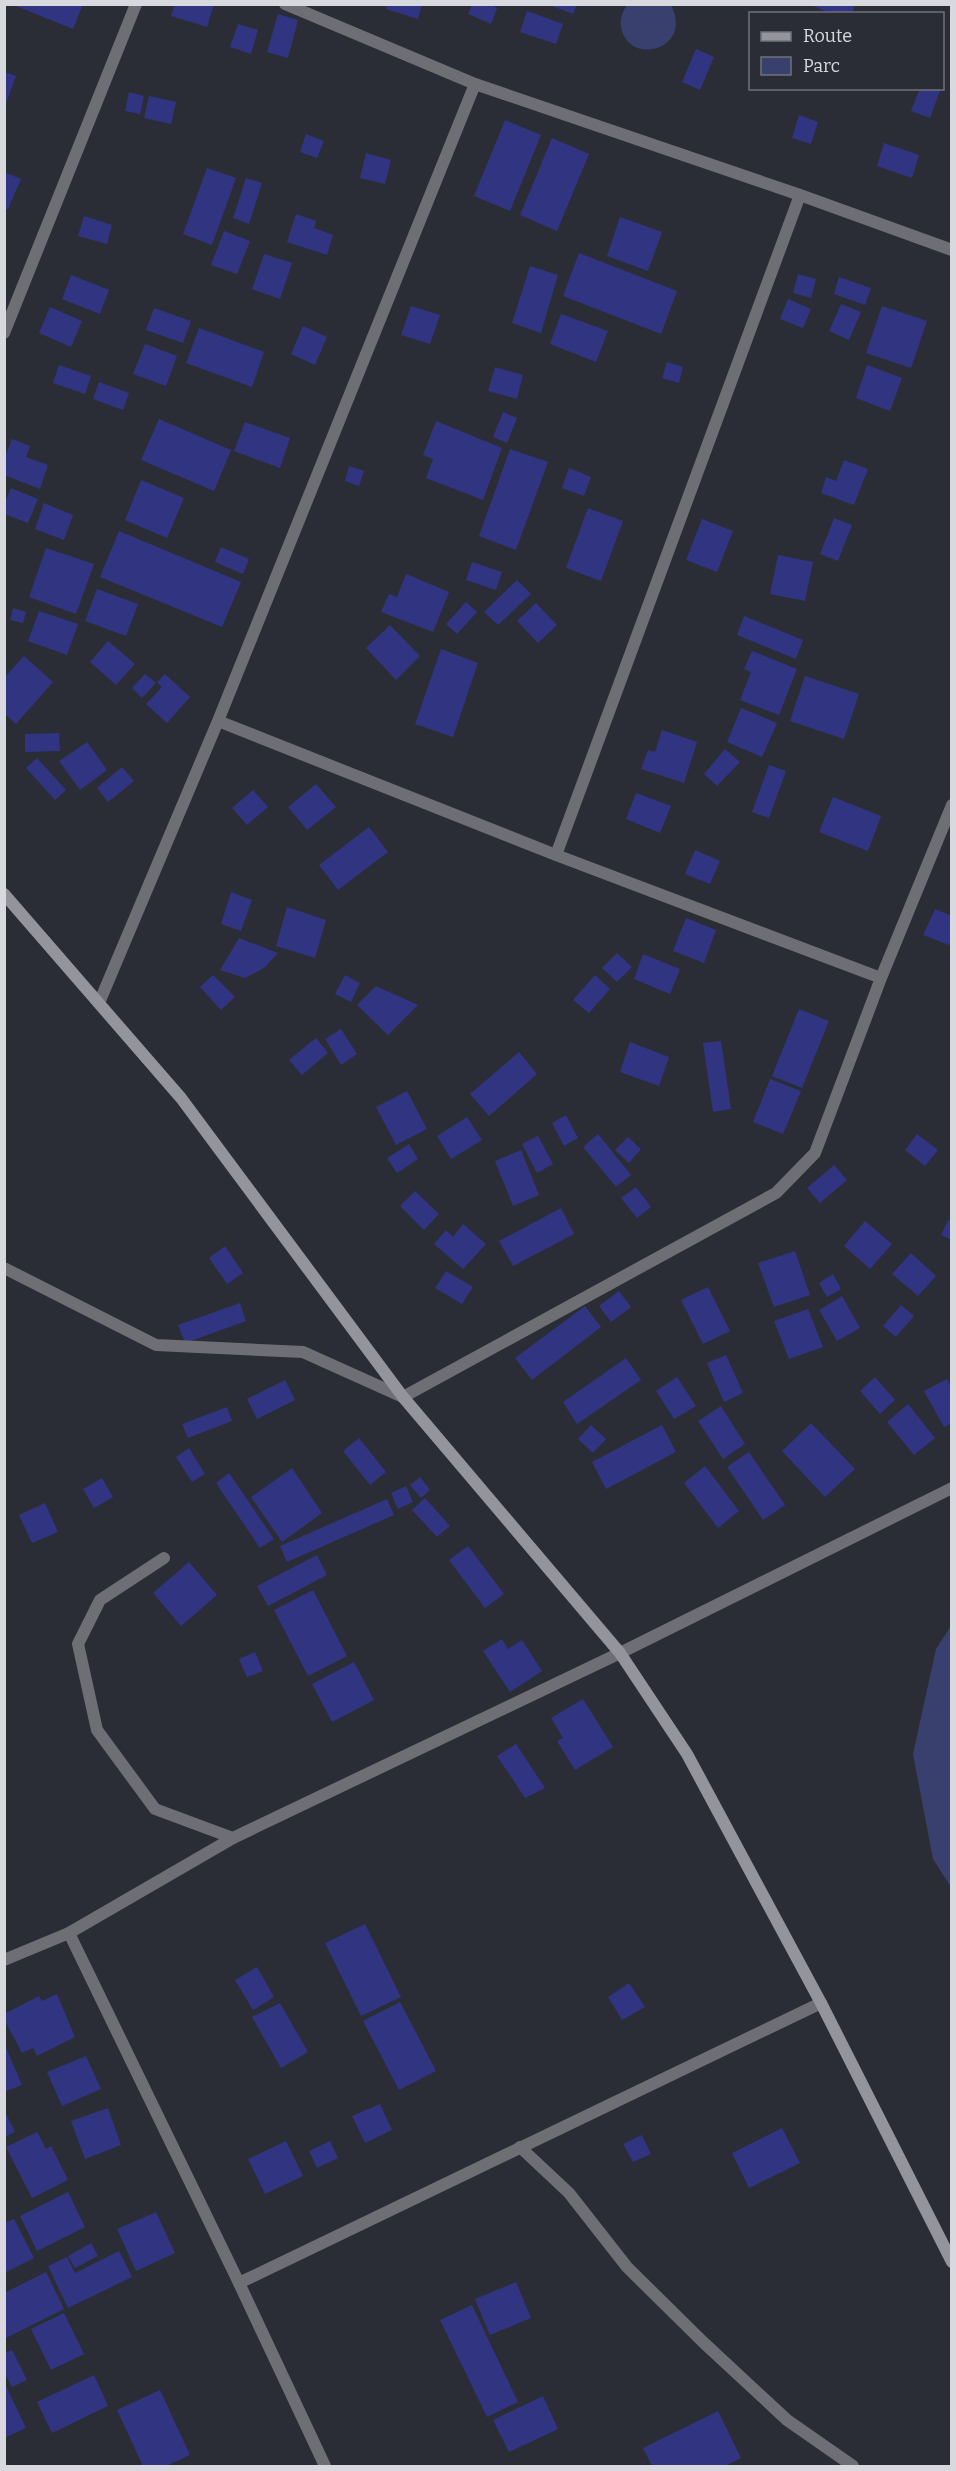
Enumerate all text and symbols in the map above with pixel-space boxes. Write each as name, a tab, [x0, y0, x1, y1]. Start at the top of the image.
legend	[749, 12, 944, 90]
text: Route	[803, 25, 852, 47]
text: Parc	[803, 55, 840, 77]

